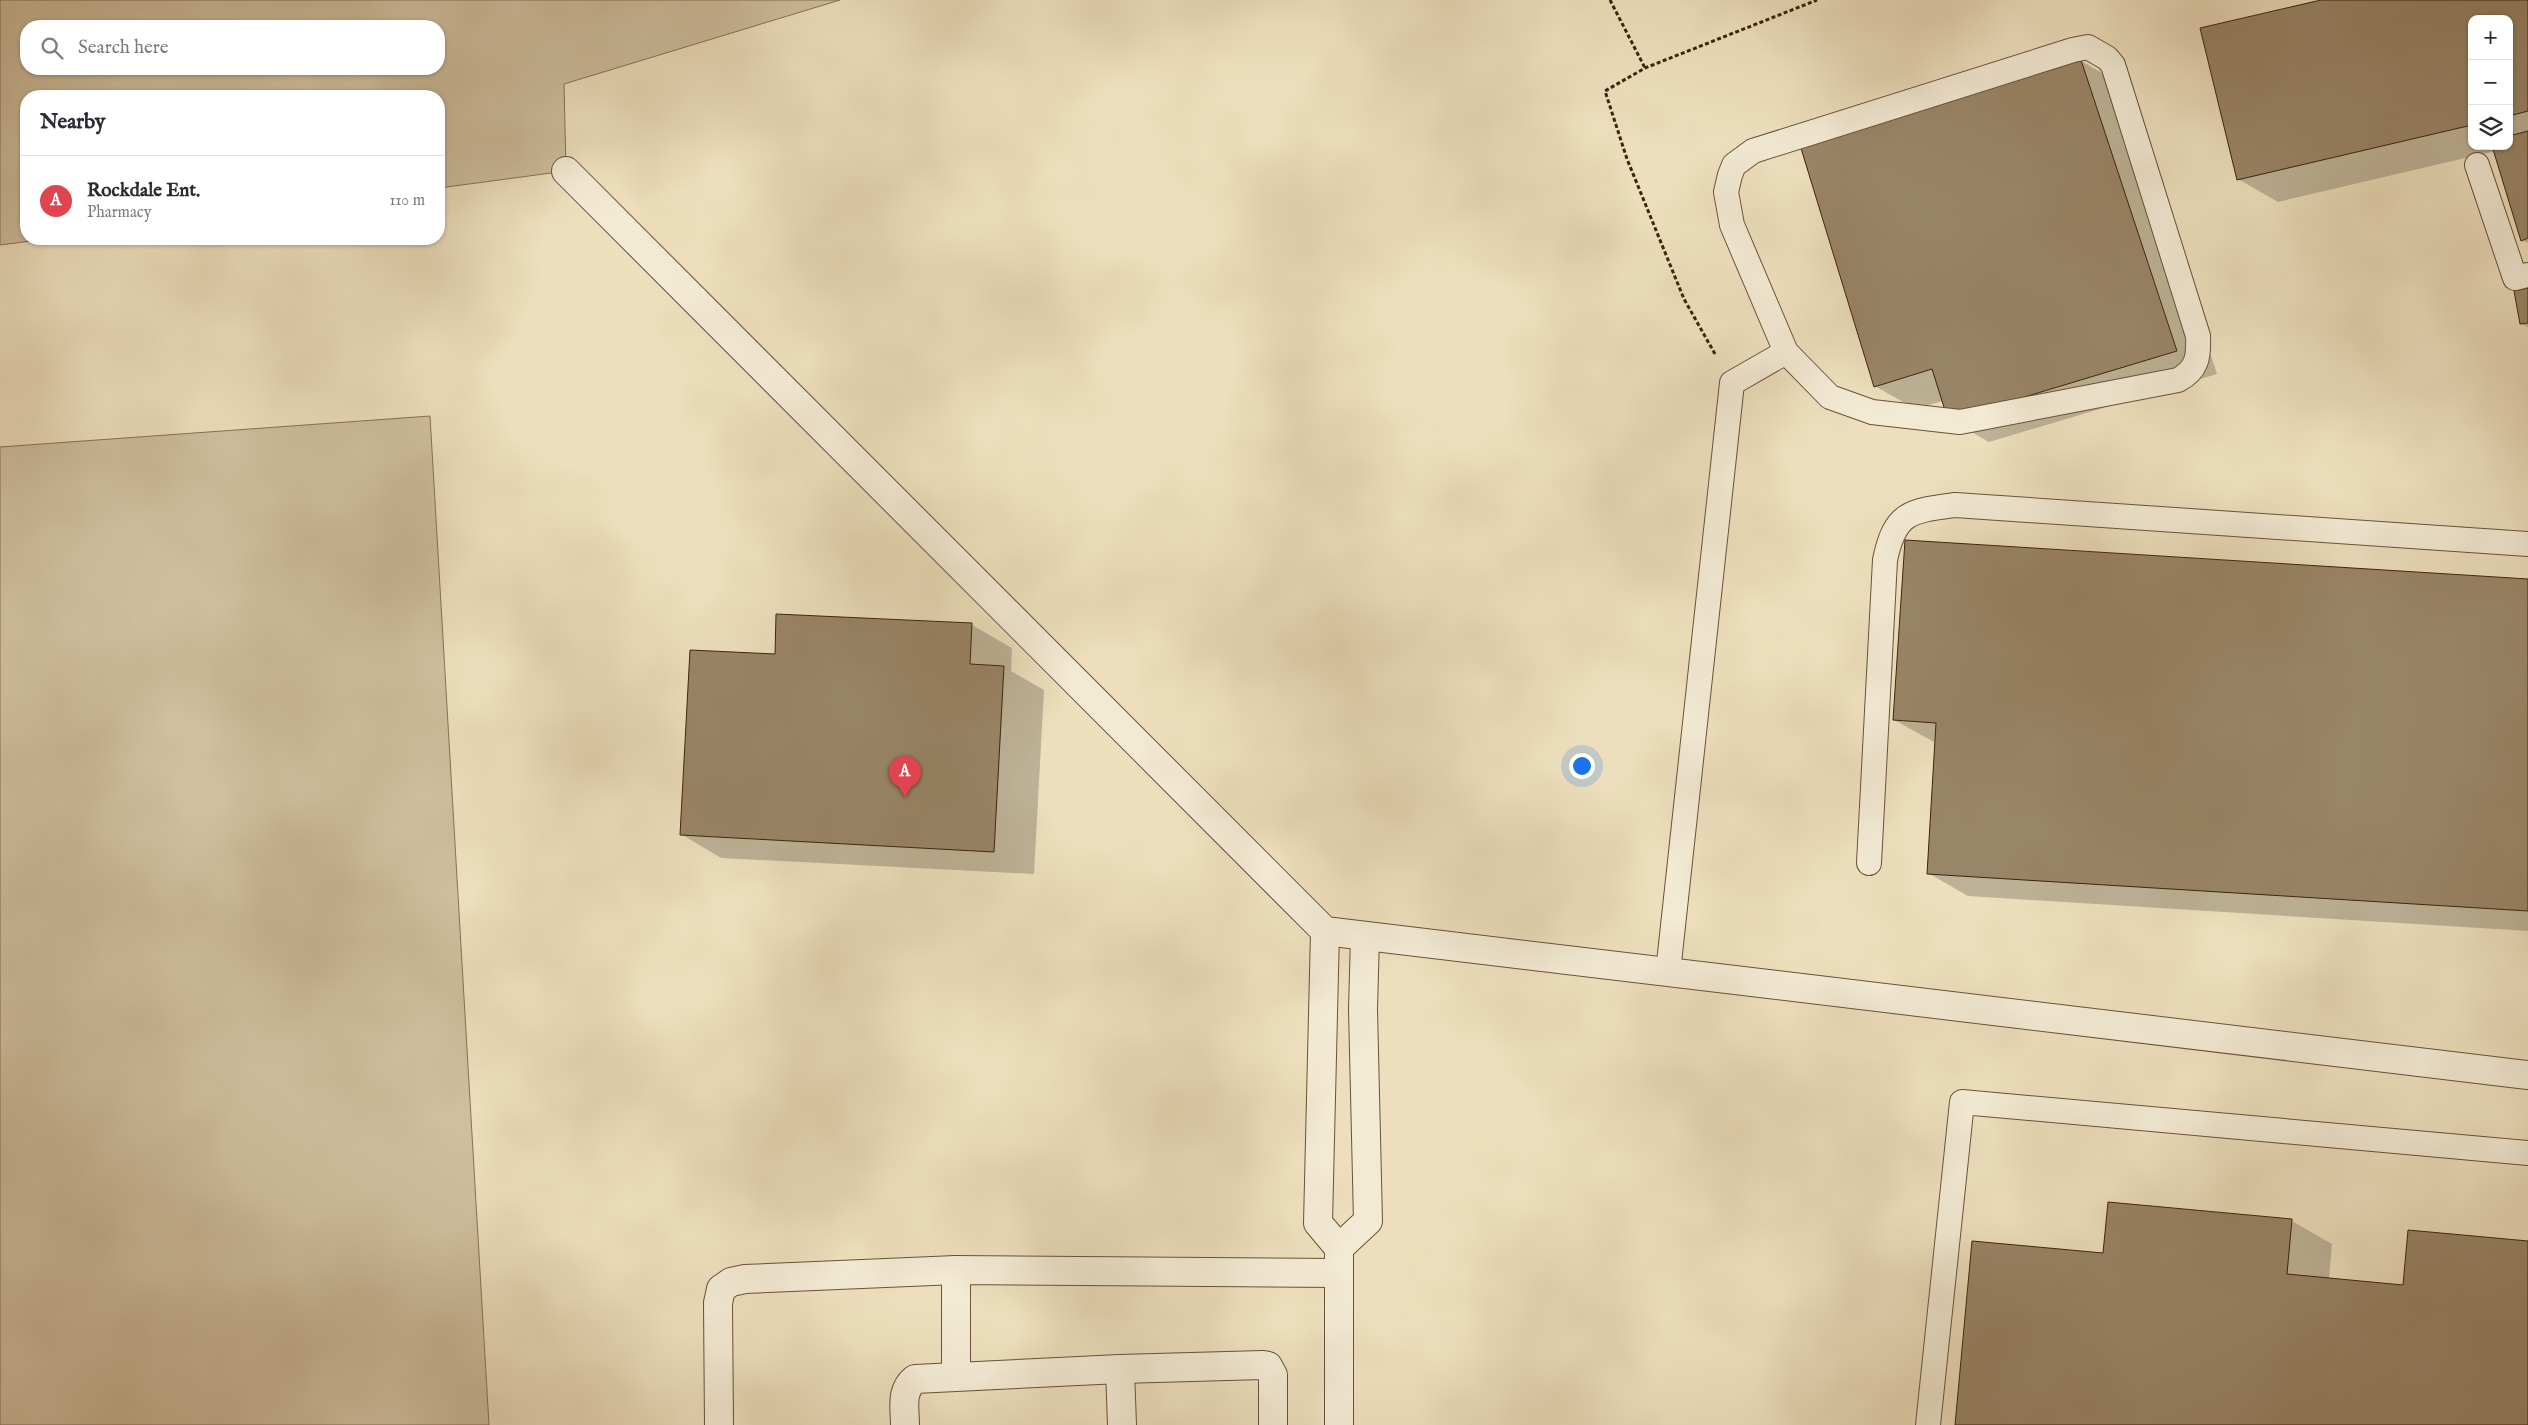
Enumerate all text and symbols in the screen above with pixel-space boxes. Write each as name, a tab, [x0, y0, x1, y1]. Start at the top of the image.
map controls	[2468, 15, 2513, 150]
button: +	[2468, 15, 2513, 60]
search box	[20, 20, 445, 75]
icon: search	[38, 34, 66, 62]
text: Search here	[78, 36, 169, 60]
button: −	[2468, 60, 2513, 105]
button: layers	[2468, 105, 2513, 150]
text: Nearby	[40, 109, 105, 136]
text: Rockdale Ent.	[87, 179, 200, 203]
text: A	[51, 191, 61, 211]
text: 110 m	[389, 191, 425, 211]
text: Pharmacy	[87, 203, 152, 223]
your location	[1569, 753, 1595, 779]
pin: A	[889, 756, 921, 797]

